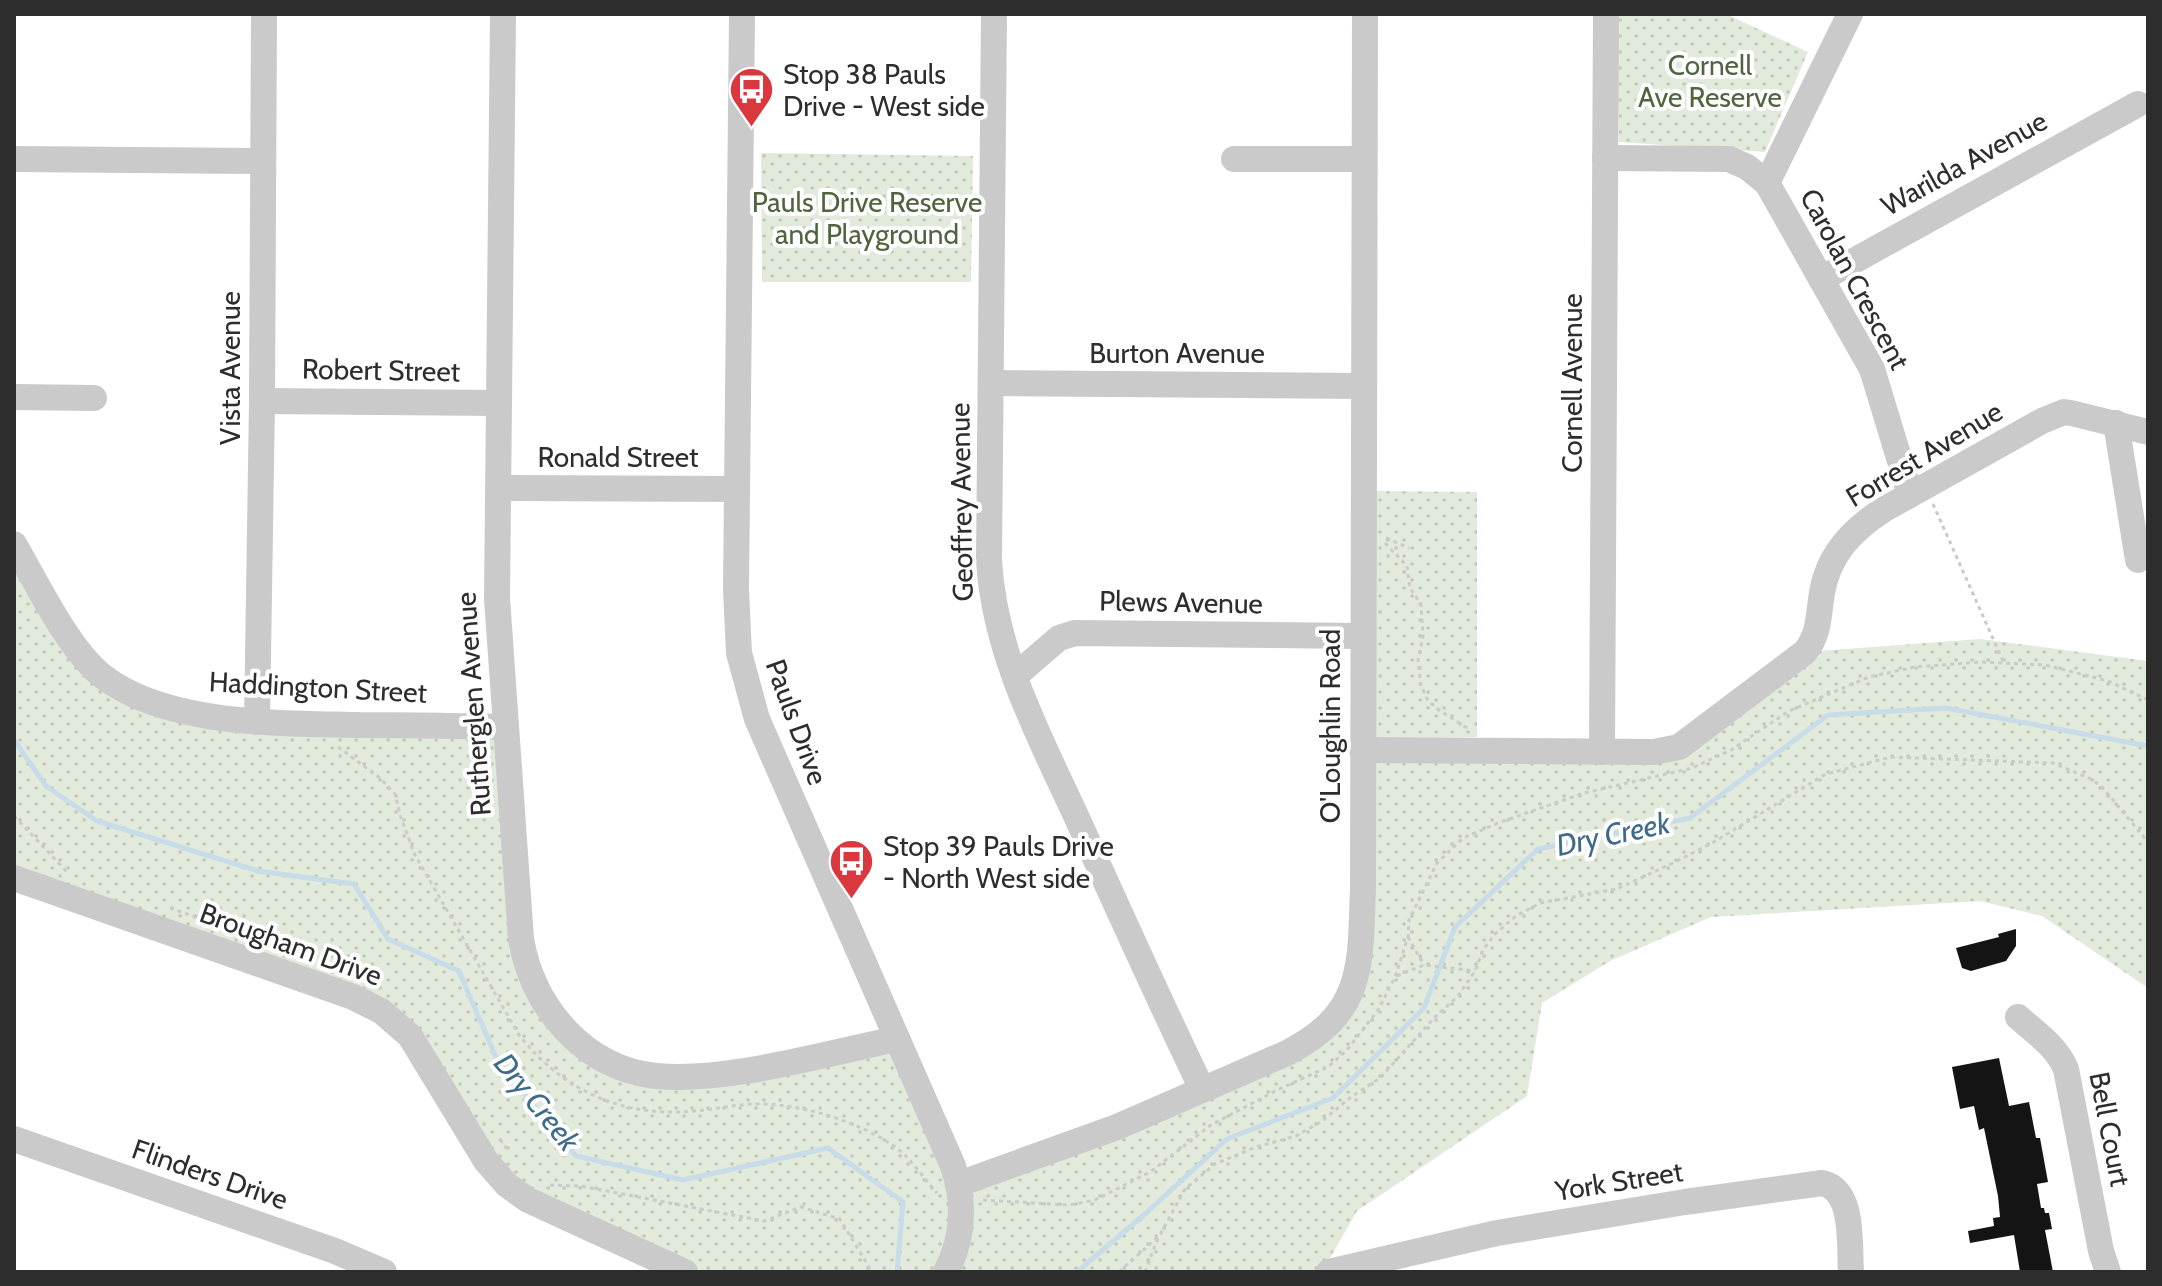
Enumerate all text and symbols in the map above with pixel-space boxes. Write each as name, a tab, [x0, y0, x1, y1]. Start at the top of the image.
park label: Cornell Ave Reserve	[1638, 48, 1782, 114]
place label: Stop 38 Pauls Drive - West side	[783, 57, 985, 123]
bus stop icon: Stop 38 Pauls Drive - West side	[728, 66, 776, 129]
street label: Warilda Avenue	[1875, 103, 2053, 223]
street label: Carolan Crescent	[1793, 183, 1917, 375]
park label: Pauls Drive Reserve and Playground	[752, 185, 982, 251]
street label: Vista Avenue	[213, 291, 247, 445]
street label: Cornell Avenue	[1555, 293, 1589, 473]
street label: Burton Avenue	[1089, 336, 1265, 370]
street label: Robert Street	[302, 352, 460, 388]
street label: Forrest Avenue	[1840, 394, 2008, 514]
street label: Geoffrey Avenue	[942, 402, 980, 602]
street label: Ronald Street	[537, 440, 699, 474]
street label: Plews Avenue	[1099, 584, 1263, 620]
street label: Rutherglen Avenue	[448, 591, 498, 817]
street label: O'Loughlin Road	[1313, 629, 1347, 823]
street label: Pauls Drive	[759, 655, 835, 789]
street label: Haddington Street	[208, 664, 428, 710]
water label: Dry Creek	[1553, 804, 1674, 864]
place label: Stop 39 Pauls Drive - North West side	[883, 829, 1114, 895]
bus stop icon: Stop 39 Pauls Drive - North West side	[828, 838, 876, 901]
street label: Brougham Drive	[195, 895, 387, 993]
water label: Dry Creek	[486, 1046, 588, 1159]
street label: Bell Court	[2082, 1069, 2138, 1189]
street label: Flinders Drive	[128, 1132, 292, 1216]
street label: York Street	[1552, 1154, 1685, 1208]

